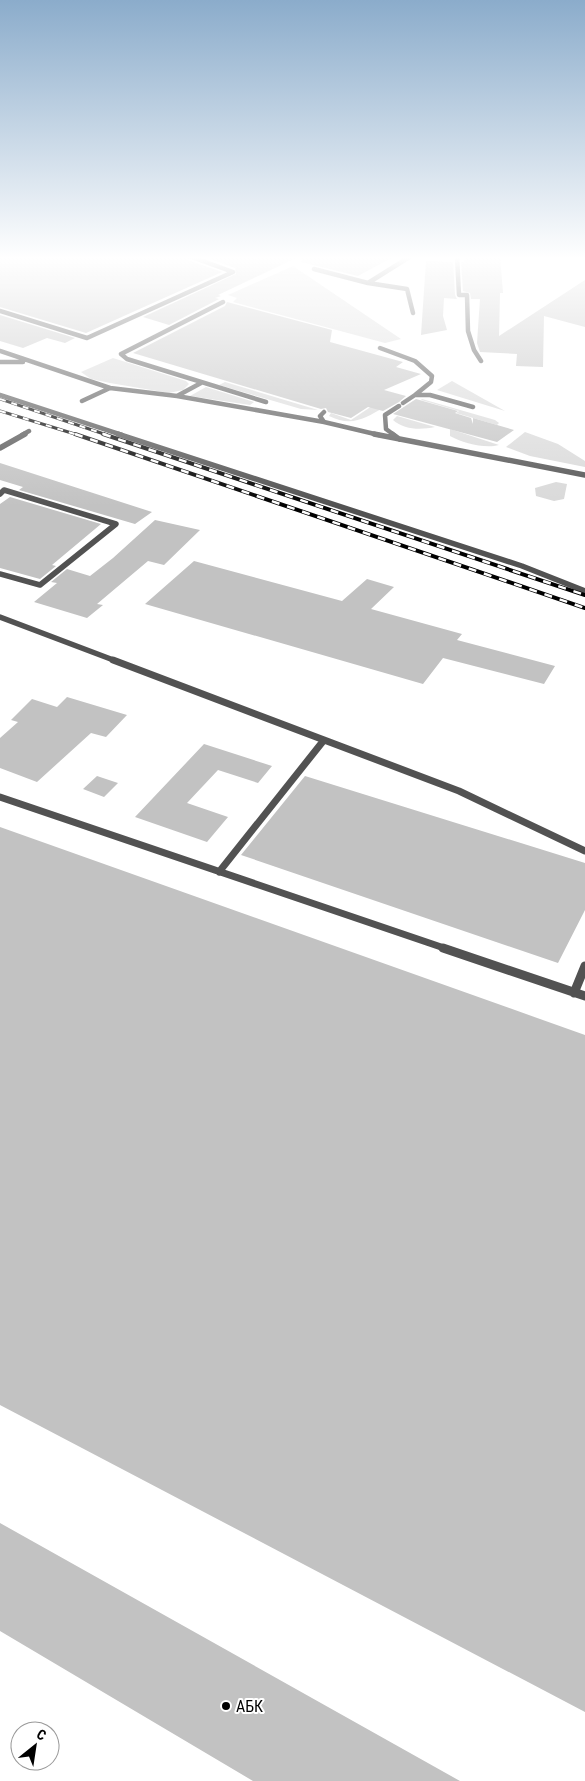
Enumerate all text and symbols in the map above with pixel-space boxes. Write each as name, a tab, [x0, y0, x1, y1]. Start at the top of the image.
place label: АБК	[236, 1697, 263, 1716]
marker: АБК	[220, 1700, 232, 1712]
north arrow	[10, 1721, 60, 1771]
text: С	[34, 1726, 49, 1744]

